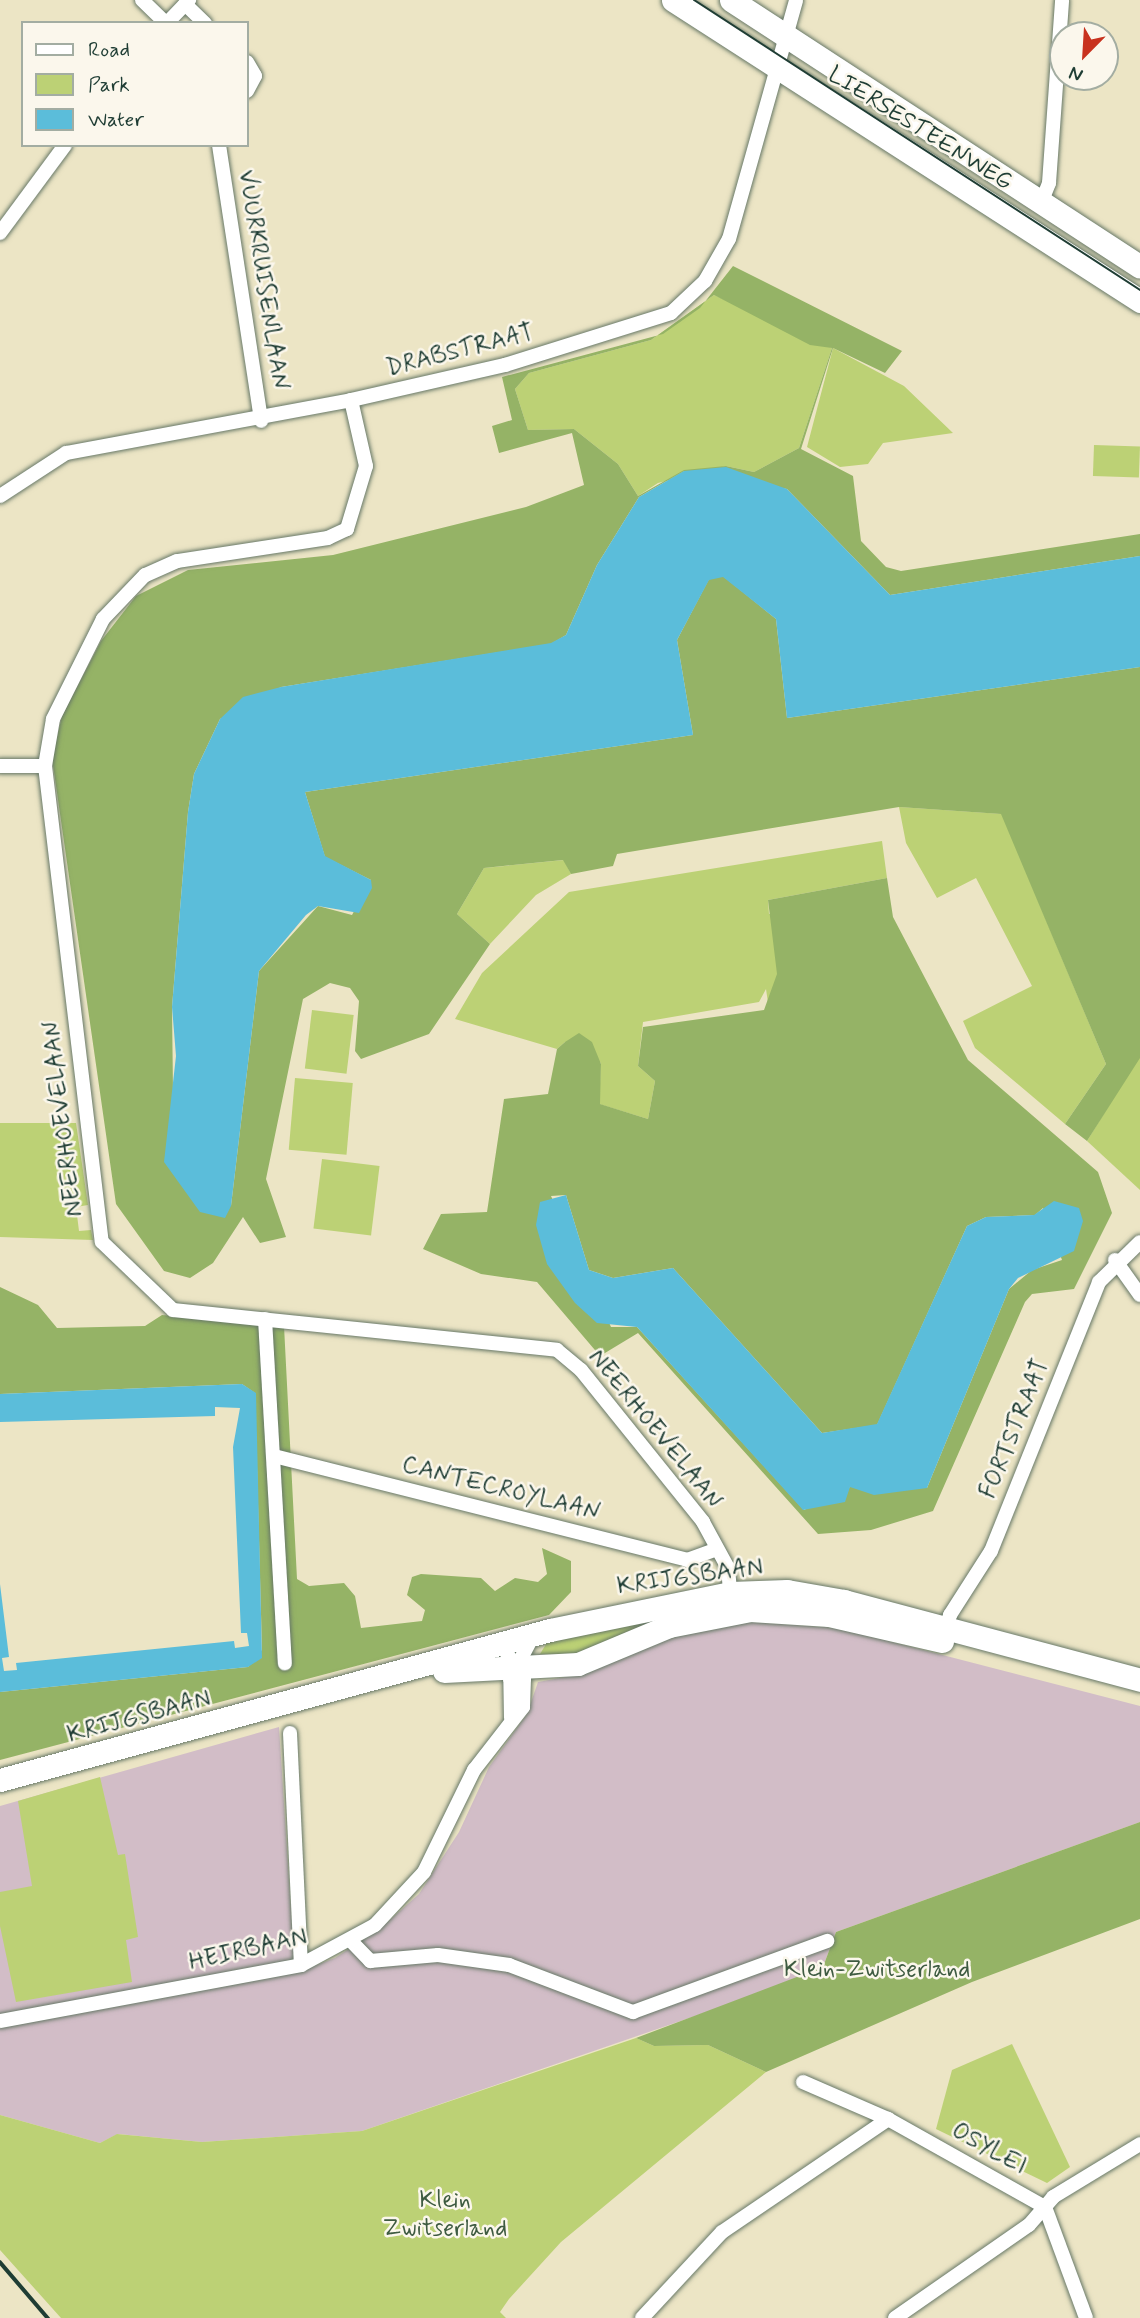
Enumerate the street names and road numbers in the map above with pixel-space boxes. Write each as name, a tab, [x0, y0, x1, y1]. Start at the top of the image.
street label: LIERSESTEENWEG	[822, 61, 1018, 197]
street label: VUURKRUISENLAAN	[231, 168, 295, 392]
street label: DRABSTRAAT	[383, 319, 537, 383]
street label: NEERHOEVELAAN	[37, 1020, 89, 1218]
street label: NEERHOEVELAAN	[582, 1343, 728, 1515]
street label: FORTSTRAAT	[974, 1355, 1056, 1503]
street label: CANTECROYLAAN	[399, 1450, 603, 1528]
street label: KRIJGSBAAN	[615, 1553, 765, 1601]
street label: KRIJGSBAAN	[64, 1684, 214, 1750]
street label: HEIRBAAN	[186, 1922, 310, 1978]
street label: OSYLEI	[946, 2117, 1032, 2181]

